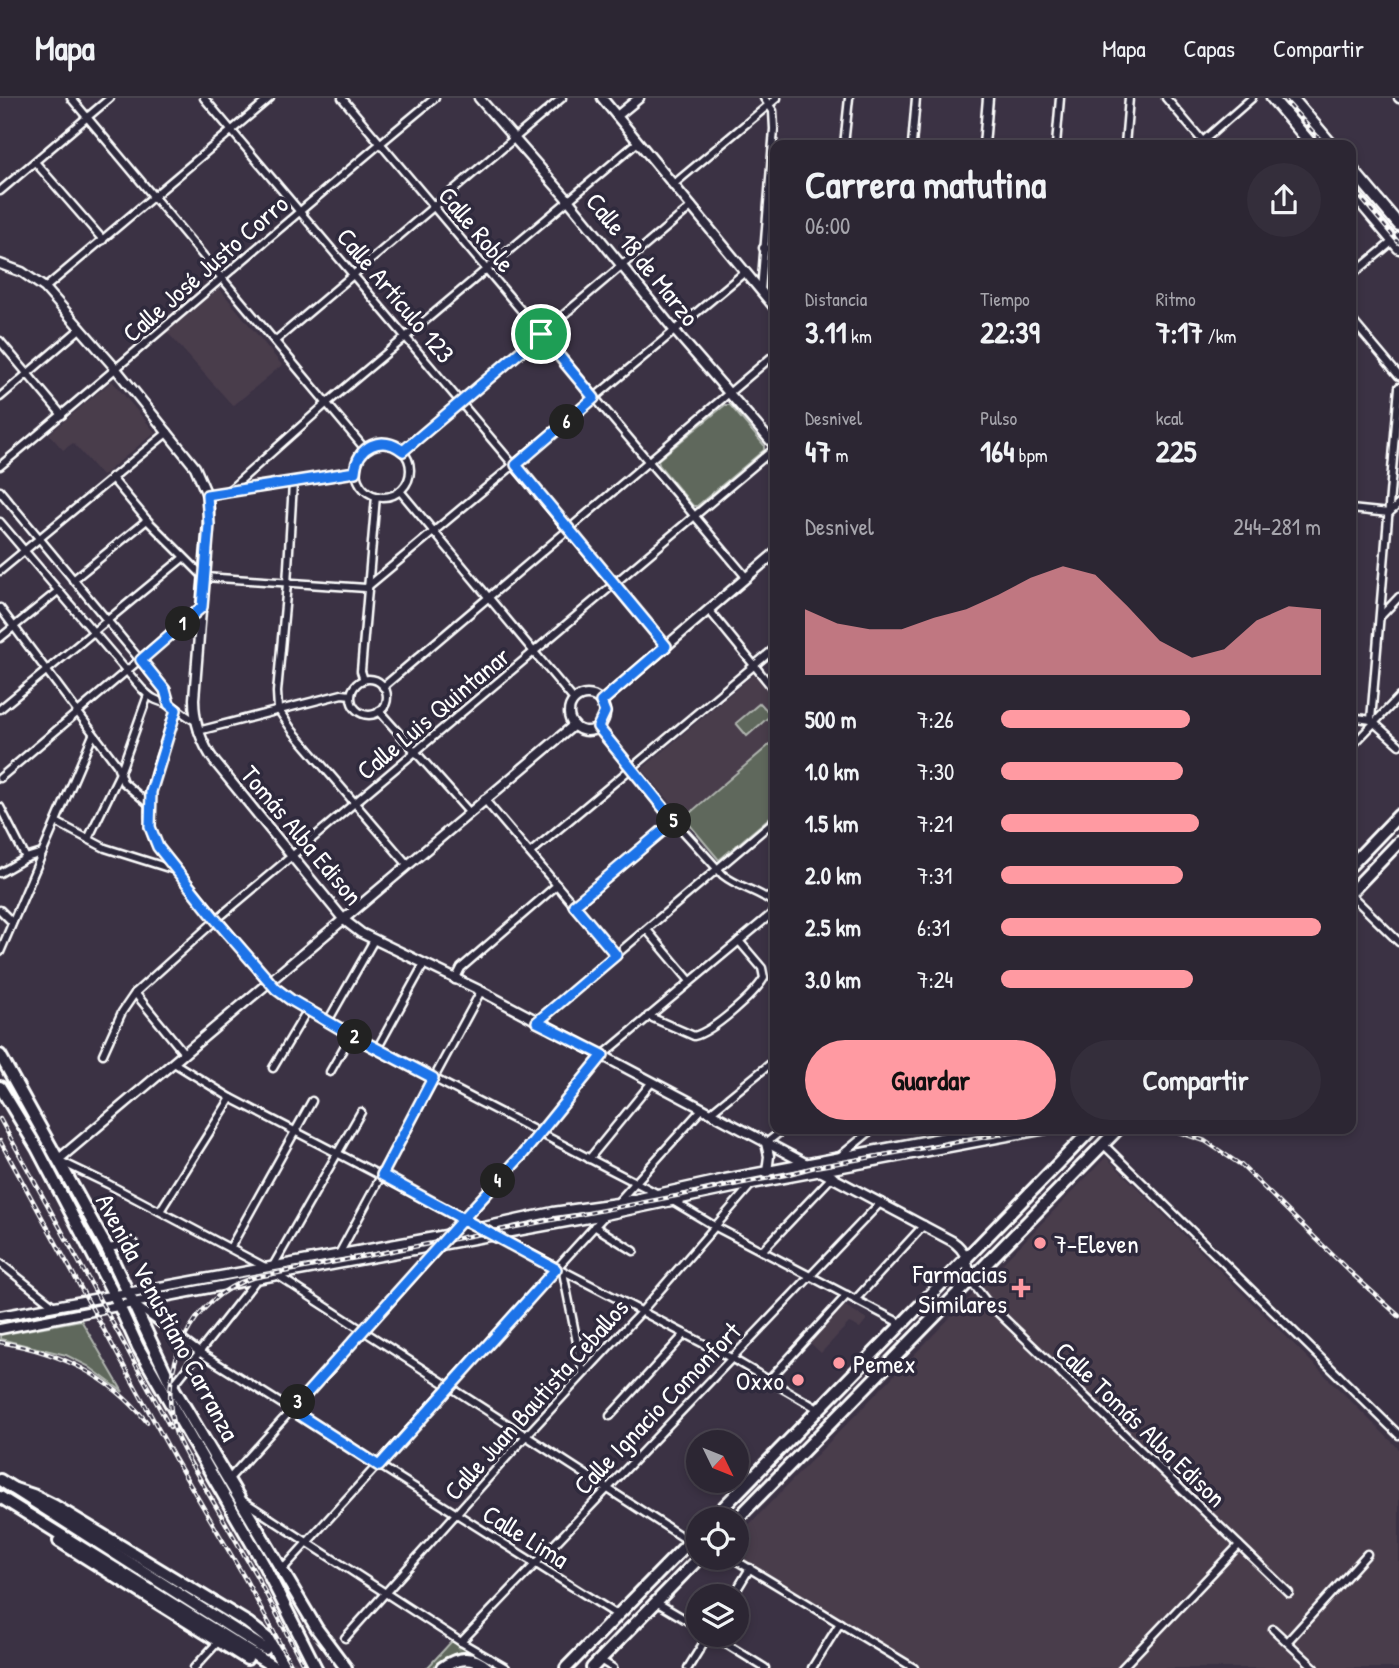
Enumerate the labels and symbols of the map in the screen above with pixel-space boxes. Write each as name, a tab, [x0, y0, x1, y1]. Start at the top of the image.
street label: Calle Roble	[431, 179, 523, 279]
street label: Calle 18 de Marzo	[578, 185, 708, 333]
street label: Calle José Justo Corro	[115, 186, 295, 350]
street label: Calle Artículo 123	[329, 220, 463, 370]
pin	[511, 304, 571, 364]
pin: 6	[550, 404, 584, 440]
pin: 1	[166, 606, 200, 642]
street label: Calle Luis Quintanar	[349, 639, 517, 787]
street label: Tomás Alba Edison	[233, 758, 371, 912]
pin: 5	[656, 804, 692, 838]
pin: 2	[338, 1020, 372, 1054]
pin: 4	[480, 1164, 516, 1198]
street label: Avenida Venustiano Carranza	[88, 1187, 248, 1447]
place label: 7-Eleven	[1054, 1226, 1139, 1261]
marker: 7-Eleven	[1032, 1235, 1048, 1251]
place label: Farmacias Similares	[912, 1256, 1007, 1321]
marker: Farmacias Similares	[1013, 1280, 1029, 1296]
street label: Calle Juan Bautista Ceballos	[436, 1290, 636, 1508]
street label: Calle Ignacio Comonfort	[565, 1313, 749, 1502]
street label: Calle Tomás Alba Edison	[1048, 1333, 1234, 1515]
place label: Pemex	[853, 1346, 916, 1381]
marker: Pemex	[831, 1355, 847, 1371]
place label: Oxxo	[736, 1363, 784, 1398]
marker: Oxxo	[790, 1372, 806, 1388]
pin: 3	[280, 1384, 316, 1420]
north arrow	[686, 1430, 749, 1493]
street label: Calle Lima	[476, 1496, 576, 1576]

